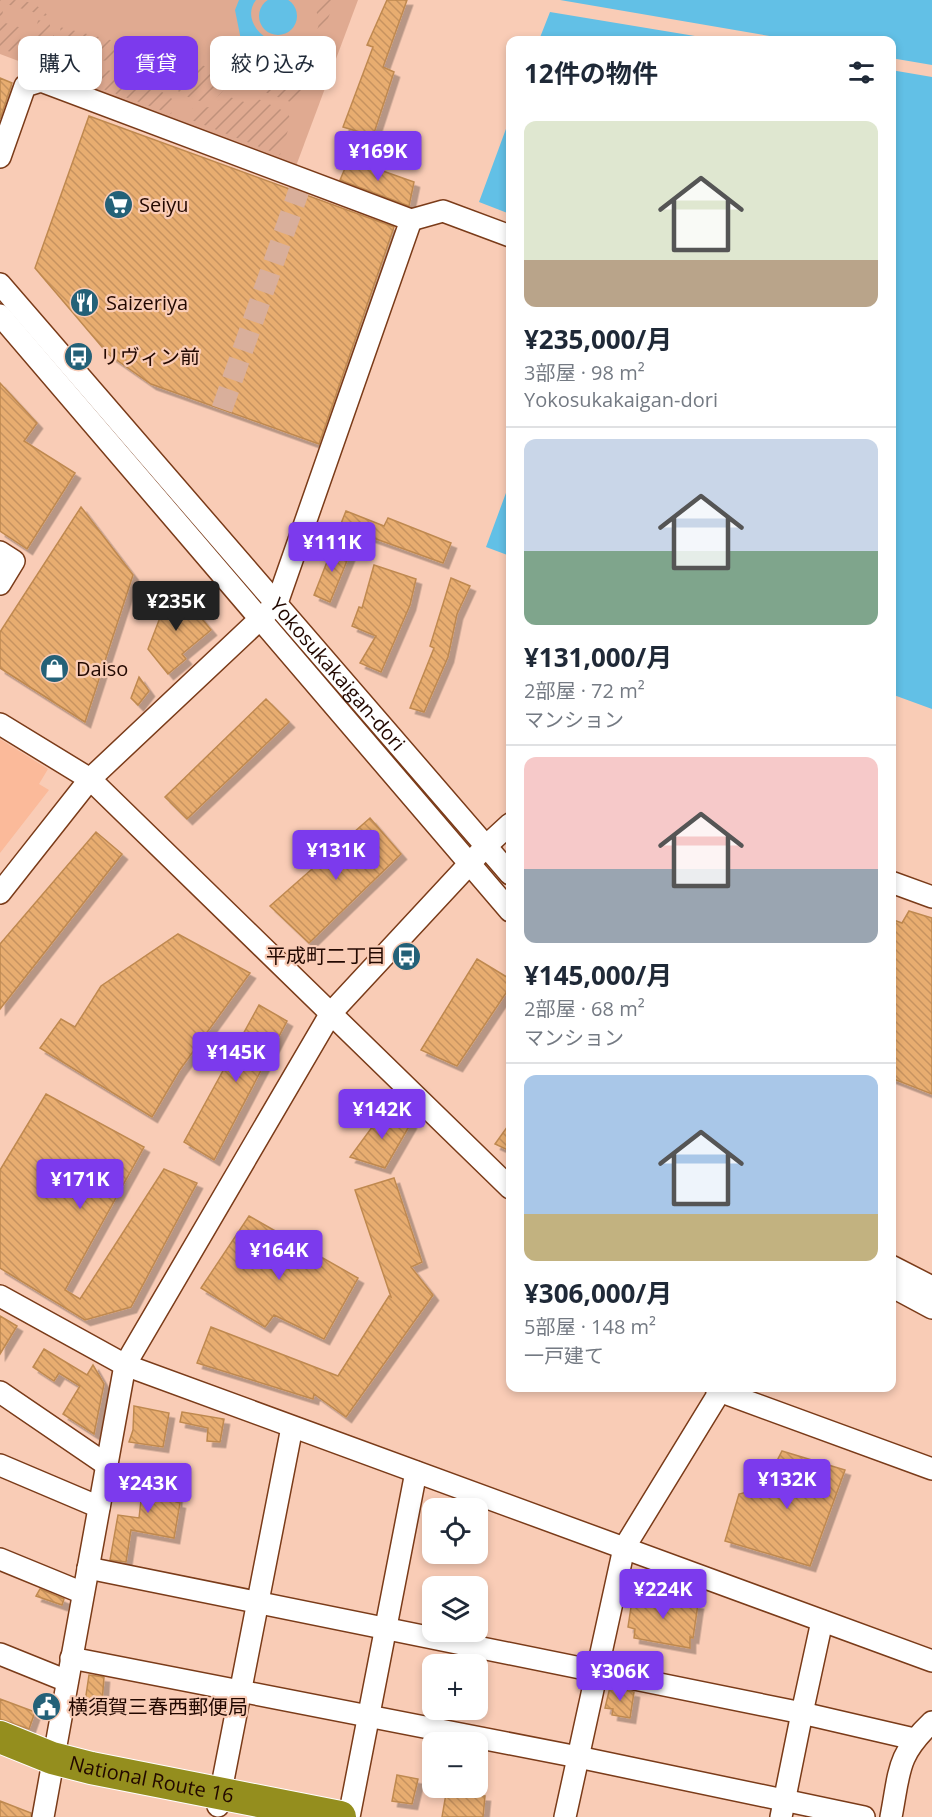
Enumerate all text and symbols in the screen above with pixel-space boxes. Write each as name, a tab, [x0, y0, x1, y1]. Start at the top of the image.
chip: 購入	[18, 36, 102, 90]
chip: 賃貸	[114, 36, 198, 90]
chip: 絞り込み	[210, 36, 336, 90]
text: 12件の物件	[524, 55, 658, 91]
icon: filters	[845, 56, 878, 89]
pin: ¥169K	[336, 131, 420, 182]
text: ¥169K	[348, 137, 408, 164]
icon: home	[647, 160, 755, 268]
supermarket icon: Seiyu	[102, 189, 134, 221]
place label: Seiyu	[139, 191, 189, 218]
restaurant icon: Saizeriya	[69, 287, 101, 319]
place label: Saizeriya	[106, 289, 188, 316]
text: ¥235,000/月	[524, 321, 672, 357]
bus stop icon: リヴィン前	[63, 341, 95, 373]
place label: リヴィン前	[100, 343, 200, 370]
text: 3部屋 · 98 m²	[524, 359, 645, 386]
text: Yokosukakaigan-dori	[524, 386, 718, 413]
icon: home	[647, 478, 755, 586]
pin: ¥111K	[290, 522, 374, 573]
text: ¥111K	[302, 528, 362, 555]
pin: ¥235K	[134, 581, 218, 632]
text: ¥235K	[146, 587, 206, 614]
street label: Yokosukakaigan-dori	[264, 592, 412, 756]
text: ¥131,000/月	[524, 639, 672, 675]
shop icon: Daiso	[39, 653, 71, 685]
place label: Daiso	[76, 655, 128, 682]
text: 2部屋 · 72 m²	[524, 677, 645, 704]
text: マンション	[524, 706, 624, 733]
icon: home	[647, 796, 755, 904]
pin: ¥131K	[294, 830, 378, 881]
text: ¥131K	[306, 836, 366, 863]
bus stop icon: 平成町二丁目	[391, 940, 423, 972]
place label: 平成町二丁目	[266, 942, 386, 969]
text: ¥145,000/月	[524, 957, 672, 993]
text: 2部屋 · 68 m²	[524, 995, 645, 1022]
text: マンション	[524, 1024, 624, 1051]
pin: ¥145K	[194, 1032, 278, 1083]
text: ¥145K	[206, 1038, 266, 1065]
pin: ¥142K	[340, 1089, 424, 1140]
text: ¥142K	[352, 1095, 412, 1122]
icon: home	[647, 1114, 755, 1222]
pin: ¥171K	[38, 1159, 122, 1210]
text: ¥171K	[50, 1165, 110, 1192]
pin: ¥164K	[237, 1230, 321, 1281]
text: ¥164K	[249, 1236, 309, 1263]
text: ¥306,000/月	[524, 1275, 672, 1311]
text: 5部屋 · 148 m²	[524, 1313, 656, 1340]
text: 一戸建て	[524, 1342, 604, 1369]
pin: ¥132K	[745, 1459, 829, 1510]
pin: ¥243K	[106, 1463, 190, 1514]
text: ¥132K	[757, 1465, 817, 1492]
text: ¥243K	[118, 1469, 178, 1496]
map controls	[422, 1498, 488, 1798]
button: locate	[422, 1498, 488, 1564]
pin: ¥224K	[621, 1569, 705, 1620]
text: ¥224K	[633, 1575, 693, 1602]
button: layers	[422, 1576, 488, 1642]
pin: ¥306K	[578, 1651, 662, 1702]
button: +	[422, 1654, 488, 1720]
text: ¥306K	[590, 1657, 650, 1684]
public building icon: 横須賀三春西郵便局	[31, 1691, 63, 1723]
place label: 横須賀三春西郵便局	[68, 1693, 248, 1720]
button: −	[422, 1732, 488, 1798]
street label: National Route 16	[67, 1749, 236, 1809]

